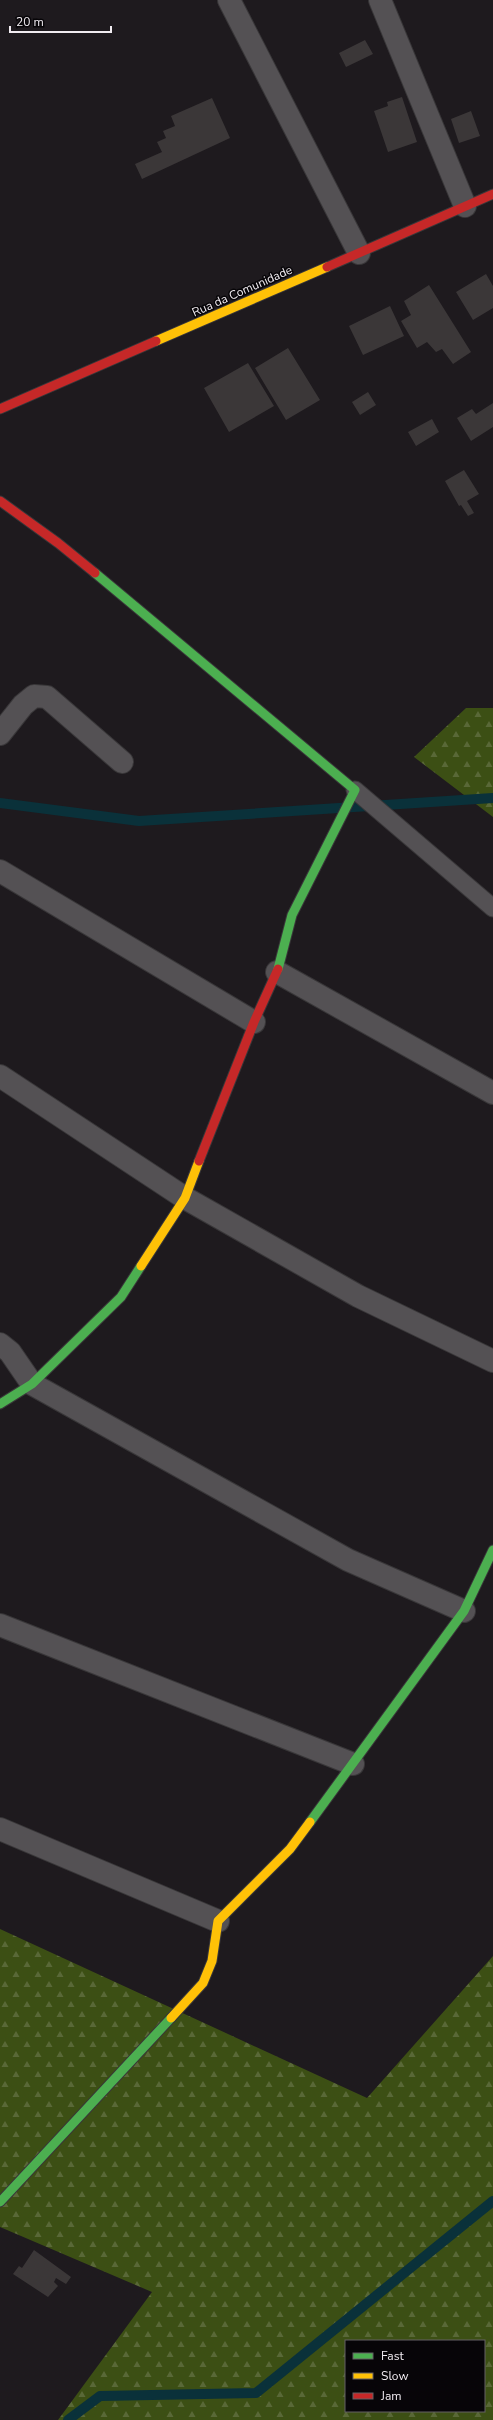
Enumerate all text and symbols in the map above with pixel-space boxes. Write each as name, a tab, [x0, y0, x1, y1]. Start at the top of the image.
scale bar	[10, 8, 111, 34]
text: 20 m	[16, 14, 44, 30]
street label: Rua da Comunidade	[189, 262, 295, 320]
legend	[345, 2340, 485, 2412]
text: Fast	[381, 2348, 404, 2364]
text: Slow	[381, 2368, 409, 2384]
text: Jam	[380, 2388, 402, 2404]

